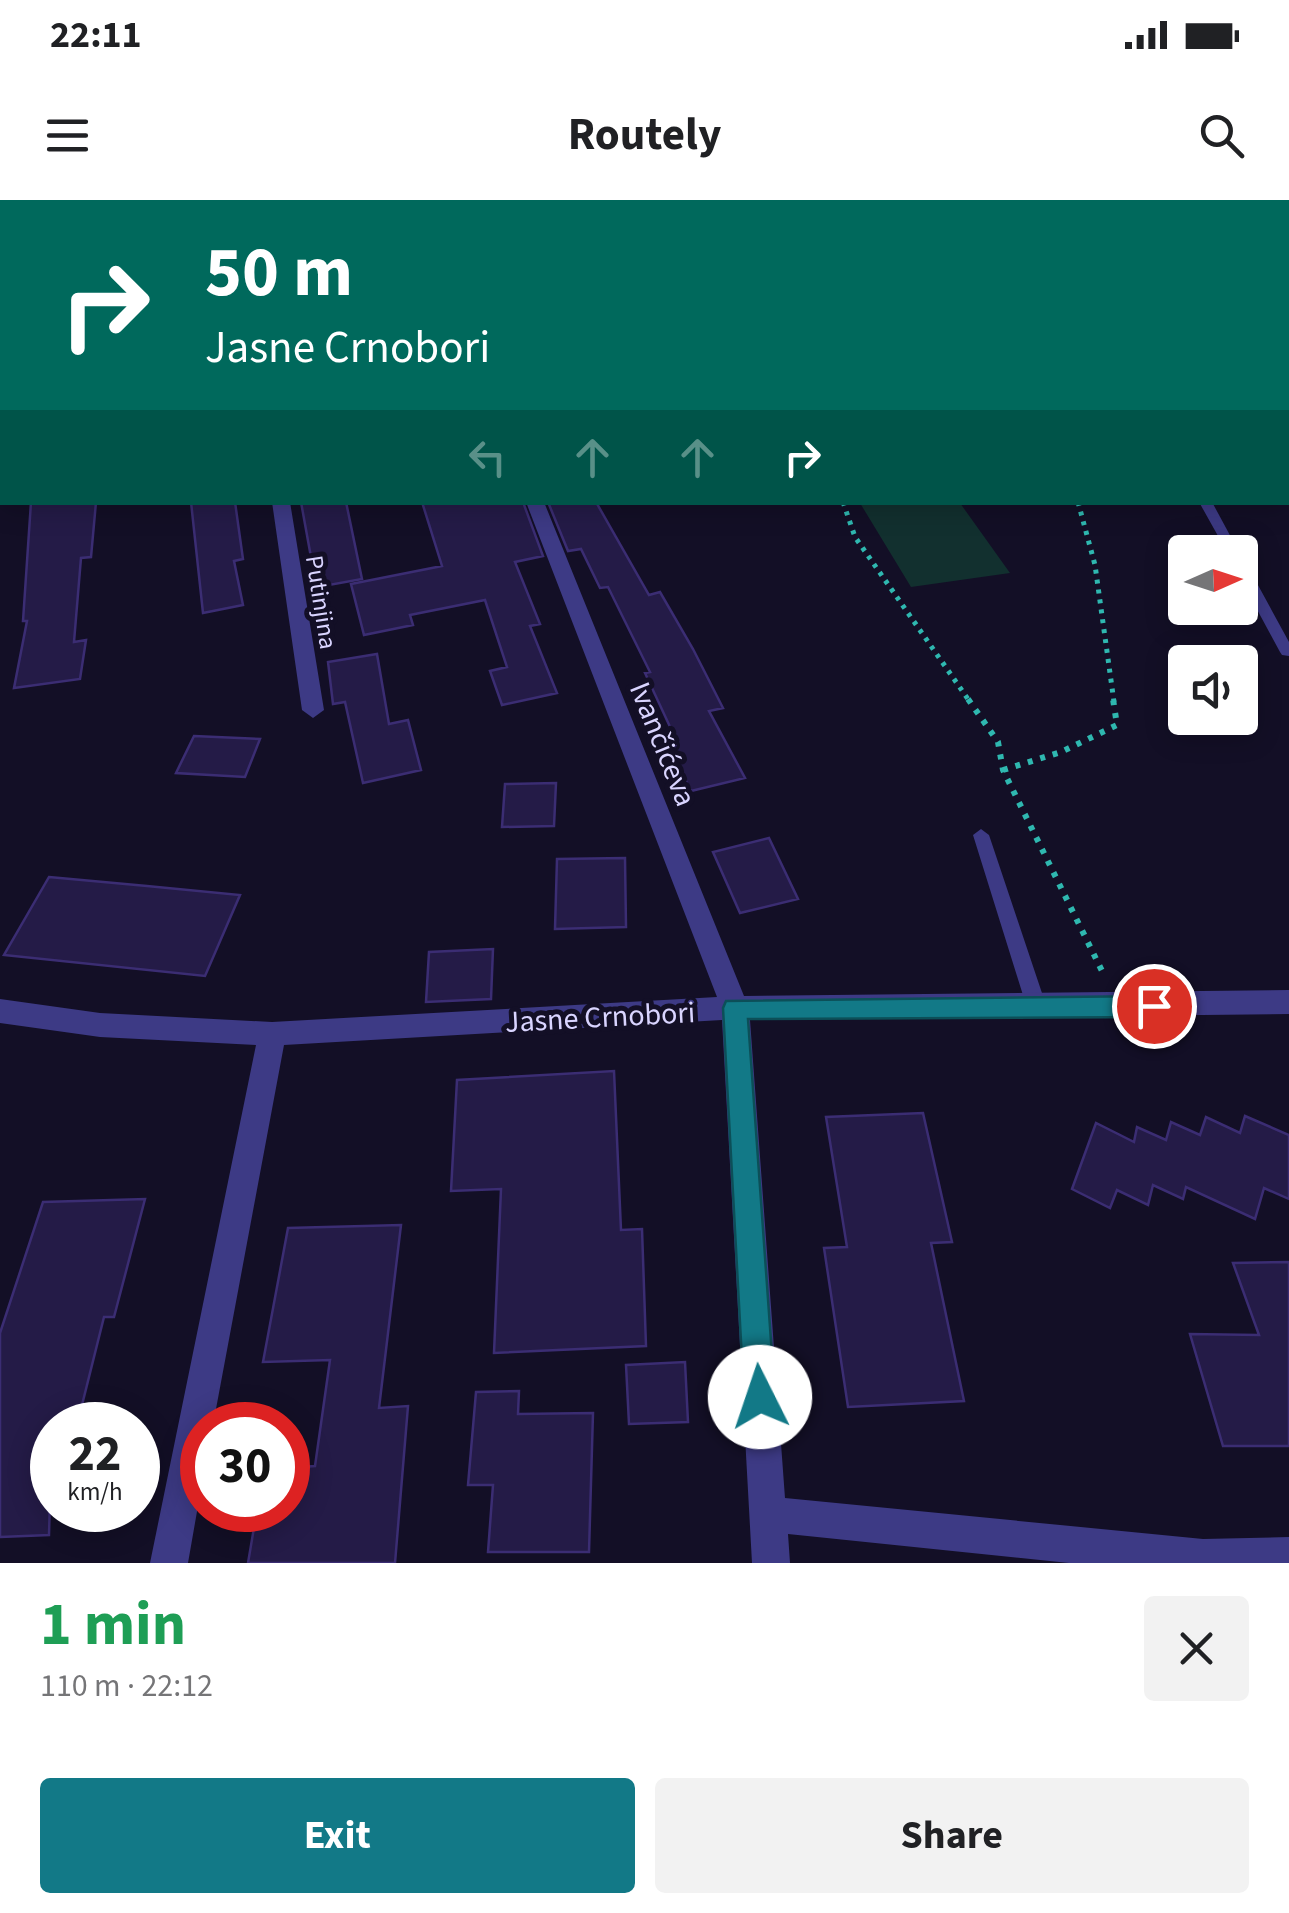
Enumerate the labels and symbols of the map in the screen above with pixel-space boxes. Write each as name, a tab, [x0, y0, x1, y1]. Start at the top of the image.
north arrow	[1168, 535, 1258, 625]
street label: Putinjina	[296, 553, 346, 652]
street label: Ivančićeva	[618, 676, 707, 813]
pin	[1112, 964, 1197, 1049]
street label: Jasne Crnobori	[504, 991, 696, 1044]
position arrow	[708, 1345, 812, 1449]
speed limit sign: 30	[180, 1402, 310, 1532]

